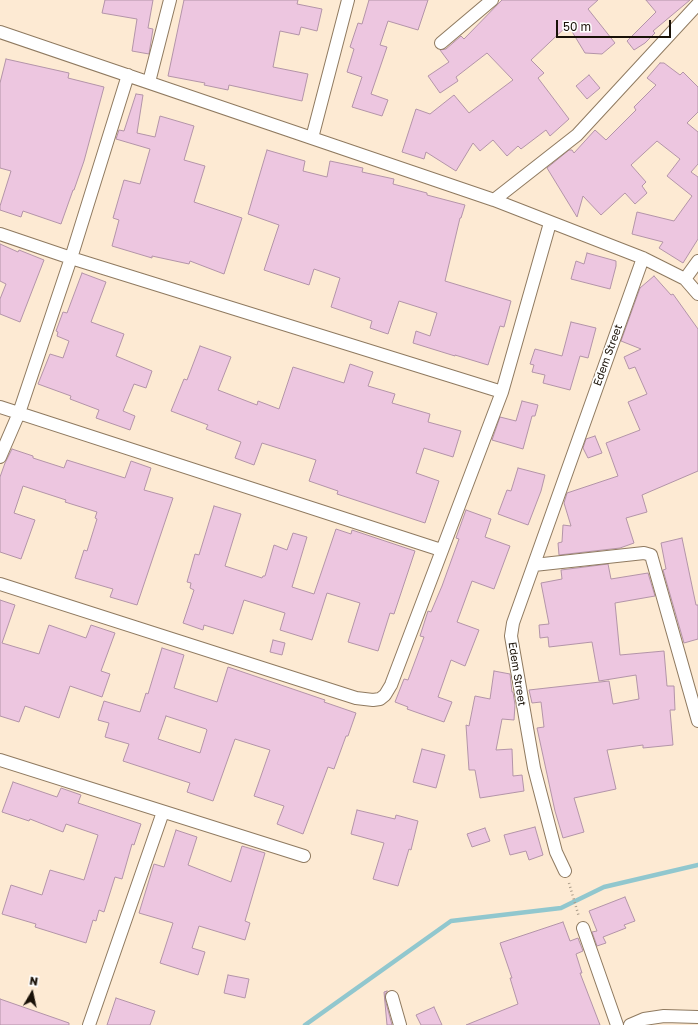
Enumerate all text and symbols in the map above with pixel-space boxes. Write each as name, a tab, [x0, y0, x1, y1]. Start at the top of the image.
scale bar	[558, 12, 673, 38]
text: 50 m	[563, 19, 591, 34]
street label: Edem Street	[591, 322, 625, 388]
street label: Edem Street	[505, 641, 529, 707]
north arrow	[12, 973, 52, 1013]
text: N	[29, 974, 39, 988]

